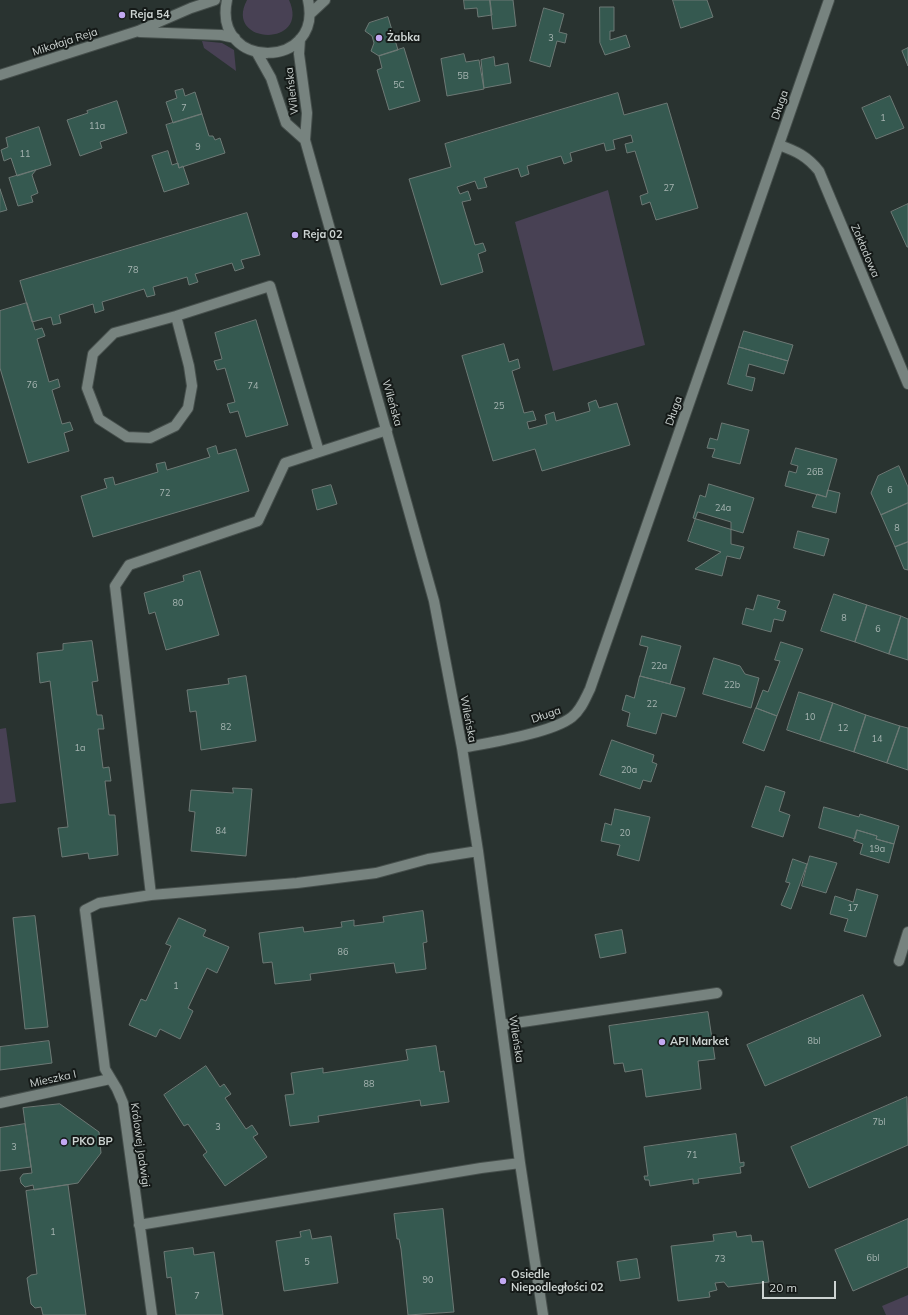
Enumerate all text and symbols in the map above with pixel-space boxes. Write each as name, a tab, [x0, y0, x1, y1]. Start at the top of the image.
place label: Reja 54	[130, 8, 170, 22]
marker: Reja 54	[117, 10, 127, 20]
street label: Mikołaja Reja	[31, 25, 99, 59]
place label: Żabka	[387, 31, 420, 45]
marker: Żabka	[374, 33, 384, 43]
house number: 3	[548, 33, 554, 43]
street label: Wileńska	[283, 67, 301, 115]
house number: 5B	[457, 71, 469, 81]
house number: 5C	[393, 80, 405, 90]
street label: Długa	[769, 88, 791, 122]
house number: 7	[181, 103, 187, 113]
house number: 1	[880, 113, 886, 123]
house number: 11a	[89, 121, 105, 131]
house number: 9	[195, 142, 201, 152]
house number: 11	[20, 149, 30, 159]
house number: 27	[664, 183, 674, 193]
street label: Zakładowa	[848, 222, 882, 280]
place label: Reja 02	[303, 228, 343, 242]
marker: Reja 02	[290, 230, 300, 240]
house number: 78	[128, 265, 138, 275]
street label: Wileńska	[379, 378, 405, 428]
house number: 76	[27, 380, 37, 390]
house number: 74	[248, 381, 258, 391]
street label: Długa	[663, 394, 685, 428]
house number: 25	[494, 401, 504, 411]
house number: 26B	[807, 467, 823, 477]
house number: 6	[887, 485, 893, 495]
house number: 72	[160, 488, 170, 498]
house number: 24a	[715, 503, 731, 513]
house number: 8	[894, 523, 900, 533]
house number: 80	[173, 598, 183, 608]
house number: 8	[841, 613, 847, 623]
house number: 6	[875, 624, 881, 634]
house number: 22a	[651, 661, 667, 671]
house number: 22b	[724, 680, 740, 690]
street label: Wileńska	[457, 694, 479, 744]
house number: 22	[647, 699, 657, 709]
street label: Długa	[529, 704, 563, 726]
house number: 10	[805, 712, 815, 722]
house number: 82	[221, 722, 231, 732]
house number: 12	[838, 723, 848, 733]
house number: 14	[872, 734, 882, 744]
house number: 1a	[75, 743, 85, 753]
house number: 20a	[621, 765, 637, 775]
house number: 84	[216, 826, 226, 836]
house number: 20	[620, 828, 630, 838]
house number: 19a	[869, 844, 885, 854]
house number: 17	[848, 903, 858, 913]
house number: 86	[338, 947, 348, 957]
house number: 1	[173, 981, 179, 991]
street label: Wileńska	[506, 1014, 526, 1064]
place label: API Market	[670, 1035, 729, 1049]
house number: 8bl	[808, 1036, 820, 1046]
marker: API Market	[657, 1037, 667, 1047]
street label: Mieszka I	[29, 1068, 77, 1090]
house number: 88	[364, 1079, 374, 1089]
street label: Królowej Jadwigi	[128, 1102, 152, 1188]
house number: 7bl	[873, 1117, 885, 1127]
house number: 3	[215, 1122, 221, 1132]
place label: PKO BP	[72, 1135, 113, 1149]
marker: PKO BP	[59, 1137, 69, 1147]
house number: 3	[11, 1142, 17, 1152]
house number: 71	[687, 1150, 697, 1160]
house number: 1	[50, 1227, 56, 1237]
house number: 6bl	[867, 1253, 879, 1263]
house number: 73	[715, 1254, 725, 1264]
house number: 5	[304, 1257, 310, 1267]
place label: Osiedle Niepodległości 02	[511, 1268, 604, 1294]
scale bar	[764, 1273, 838, 1299]
house number: 90	[423, 1275, 433, 1285]
marker: Osiedle Niepodległości 02	[498, 1276, 508, 1286]
text: 20 m	[769, 1280, 797, 1295]
house number: 7	[194, 1291, 200, 1301]

